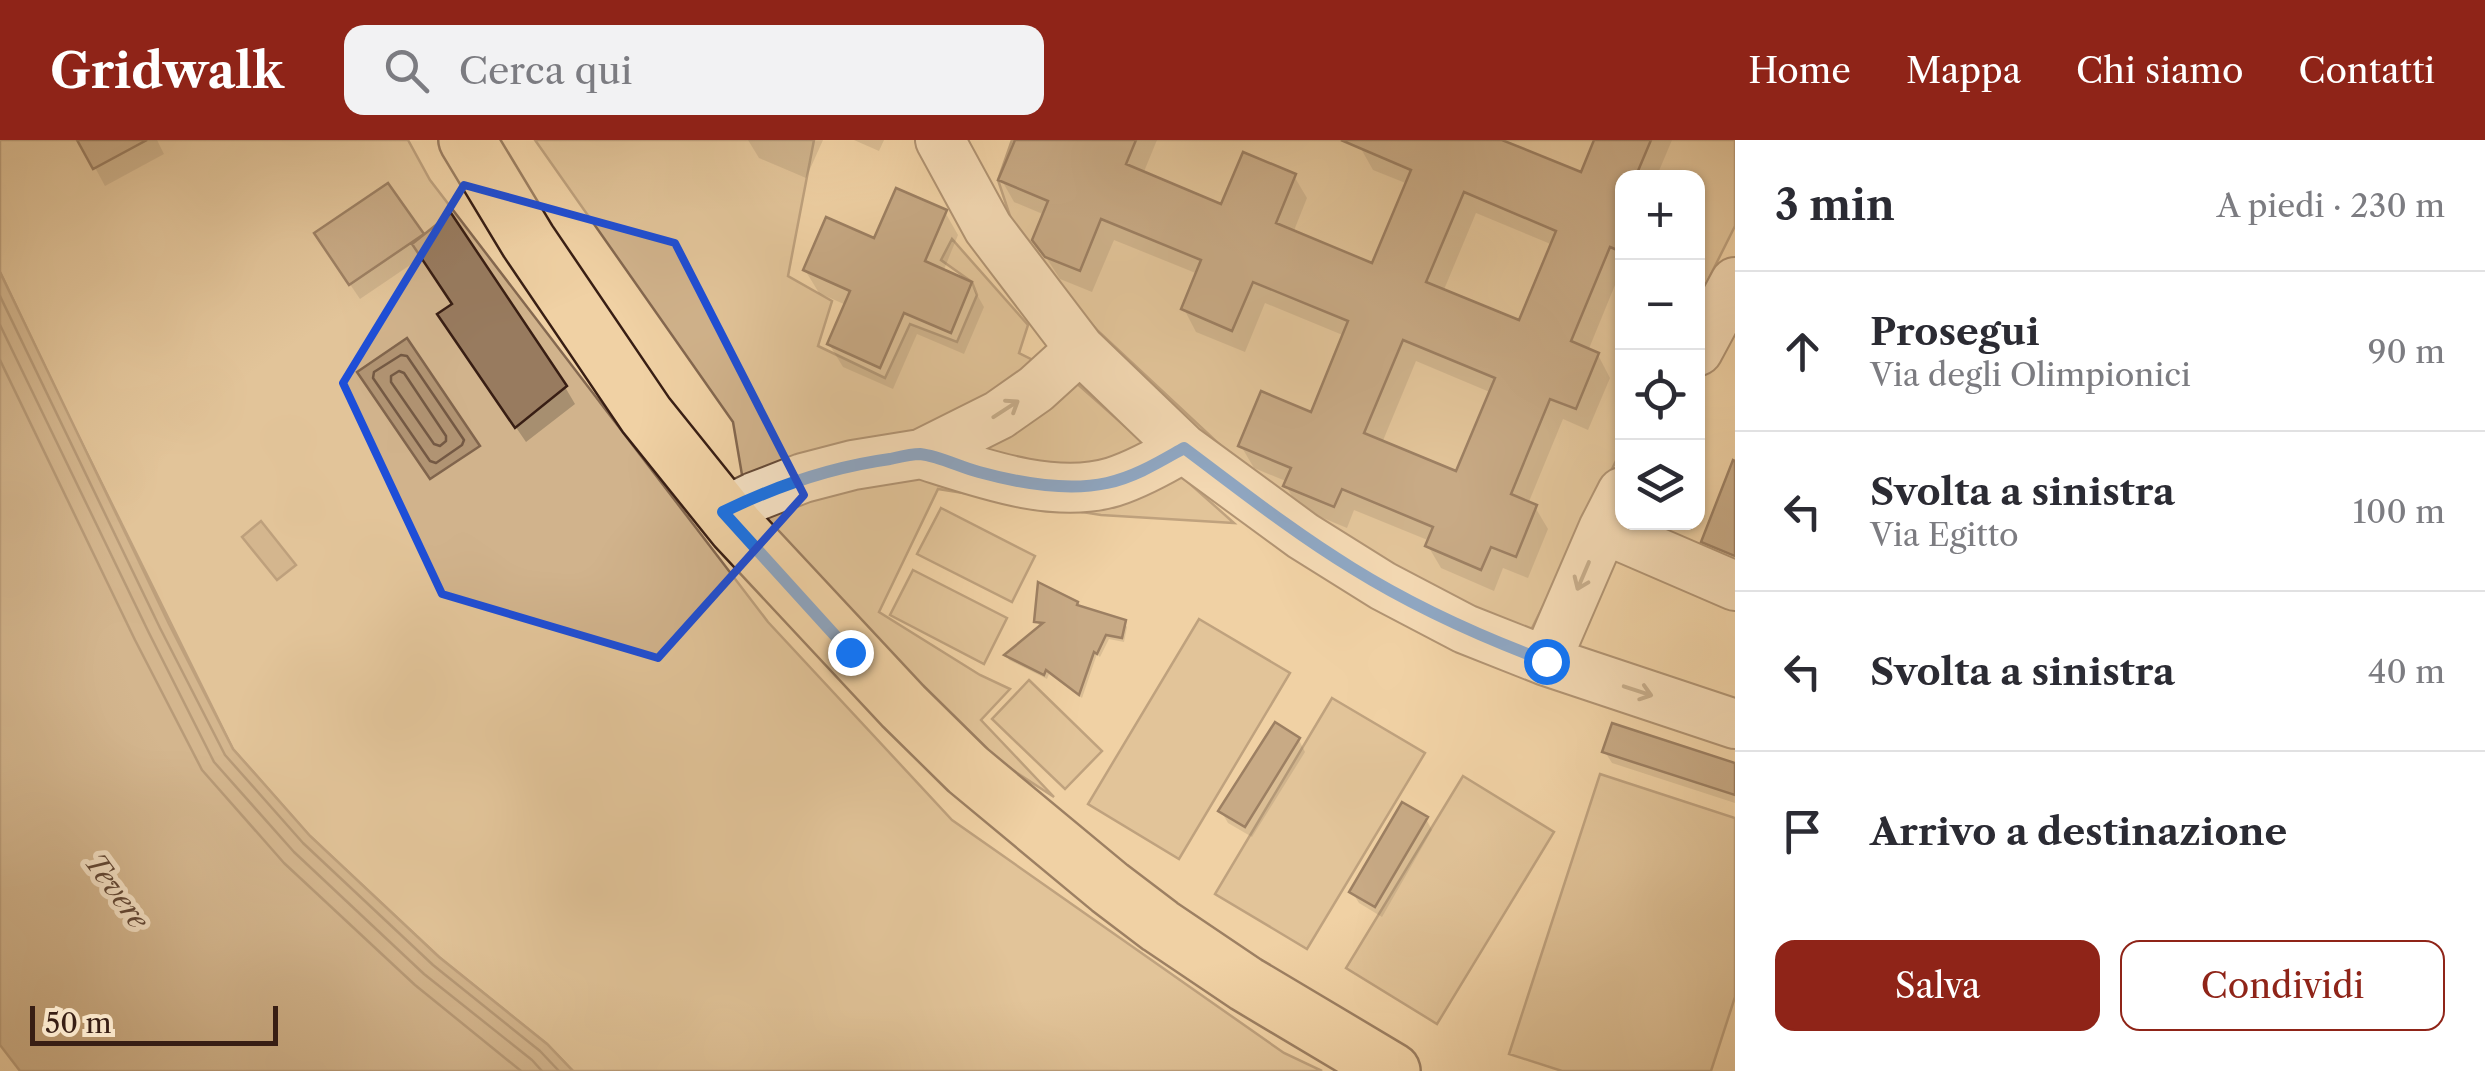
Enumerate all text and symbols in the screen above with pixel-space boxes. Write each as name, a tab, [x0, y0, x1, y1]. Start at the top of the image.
search box	[344, 25, 1044, 115]
text: Gridwalk	[50, 41, 284, 100]
icon: search	[379, 43, 434, 98]
text: Cerca qui	[459, 47, 632, 94]
text: Home	[1748, 49, 1851, 92]
text: Mappa	[1906, 49, 2021, 92]
text: Chi siamo	[2076, 49, 2243, 92]
text: Contatti	[2298, 49, 2435, 92]
map controls	[1615, 170, 1705, 530]
button: +	[1615, 170, 1705, 260]
text: 3 min	[1775, 179, 1895, 231]
text: A piedi · 230 m	[2217, 186, 2445, 225]
button: −	[1615, 260, 1705, 350]
text: Prosegui	[1870, 308, 2039, 355]
icon: ahead	[1775, 324, 1830, 379]
text: 90 m	[2368, 332, 2445, 371]
button: locate	[1615, 350, 1705, 440]
text: Via degli Olimpionici	[1870, 355, 2191, 394]
one-way arrow	[991, 399, 1019, 420]
button: layers	[1615, 440, 1705, 530]
text: Svolta a sinistra	[1870, 468, 2175, 515]
icon: left	[1775, 484, 1830, 539]
text: 100 m	[2353, 492, 2445, 531]
text: Via Egitto	[1870, 515, 2019, 554]
one-way arrow	[1572, 560, 1590, 590]
route end	[828, 630, 874, 676]
route start	[1524, 639, 1570, 685]
icon: left	[1775, 644, 1830, 699]
text: Svolta a sinistra	[1870, 648, 2175, 695]
text: 40 m	[2368, 652, 2445, 691]
one-way arrow	[1622, 684, 1654, 702]
icon: arrive	[1775, 804, 1830, 859]
text: Arrivo a destinazione	[1870, 808, 2287, 855]
water label: Tevere	[78, 846, 157, 937]
button: Salva	[1775, 940, 2100, 1031]
button: Condividi	[2120, 940, 2445, 1031]
scale bar	[30, 1001, 278, 1046]
text: 50 m	[45, 1006, 112, 1040]

